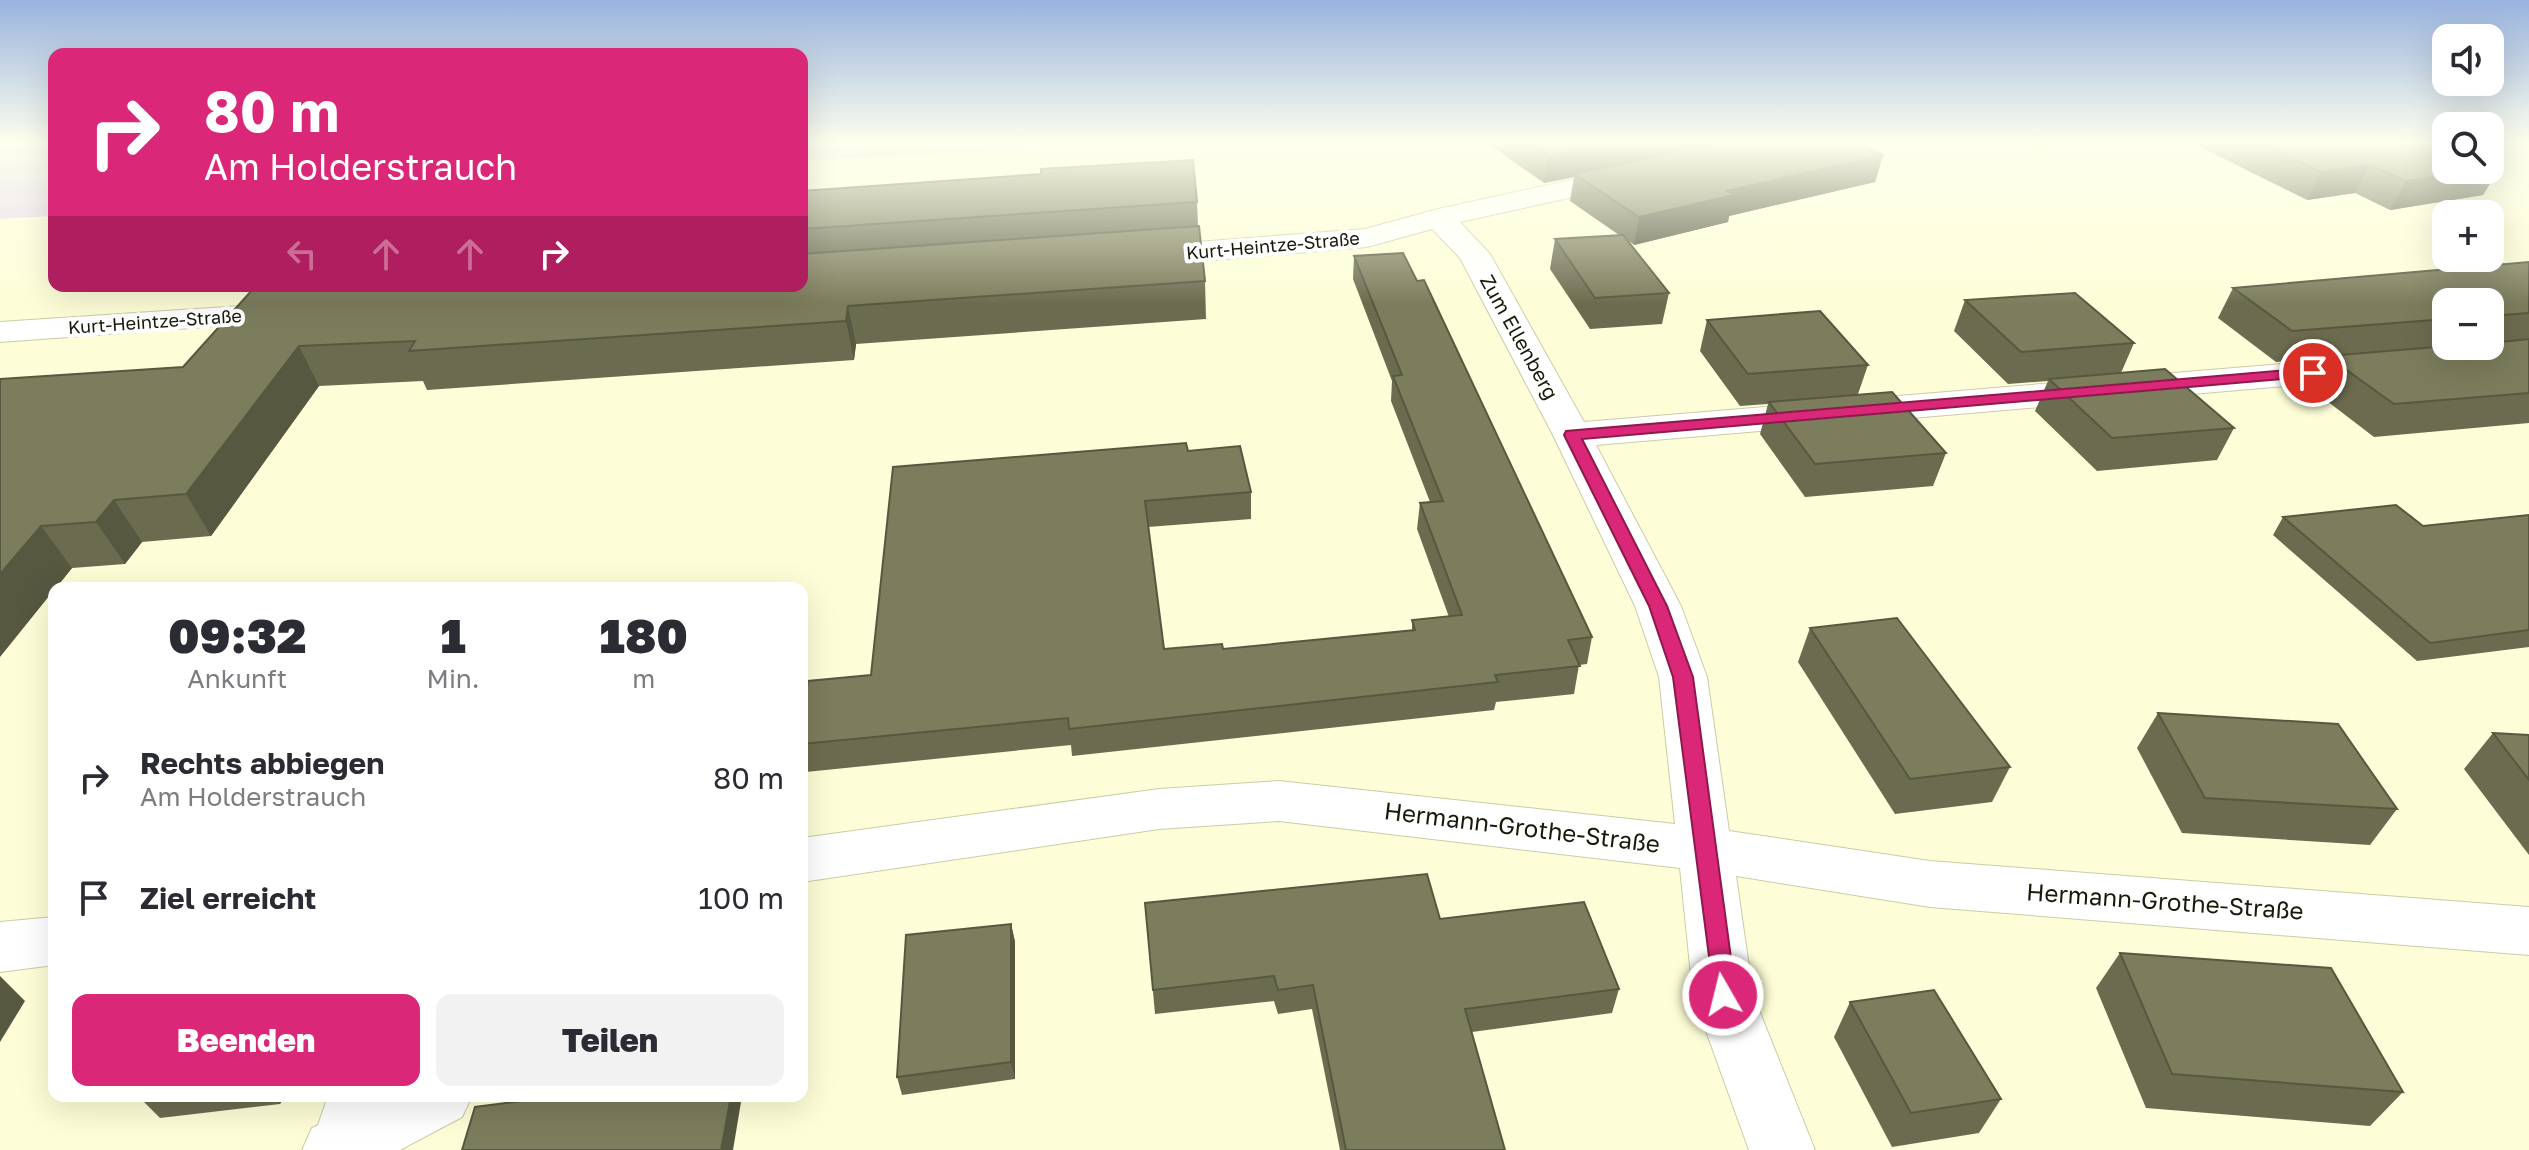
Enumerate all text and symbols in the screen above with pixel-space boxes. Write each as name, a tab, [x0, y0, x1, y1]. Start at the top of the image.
map controls	[2432, 24, 2504, 360]
button: sound	[2432, 24, 2504, 96]
text: 80 m	[204, 77, 339, 144]
icon: right	[72, 80, 176, 184]
button: search	[2432, 112, 2504, 184]
text: Am Holderstrauch	[204, 145, 517, 188]
button: +	[2432, 200, 2504, 272]
street label: Kurt-Heintze-Straße	[1185, 226, 1361, 264]
icon: left	[280, 232, 324, 276]
icon: ahead	[364, 232, 408, 276]
icon: ahead	[448, 232, 492, 276]
icon: right	[532, 232, 576, 276]
street label: Zum Ellenberg	[1476, 270, 1564, 403]
button: −	[2432, 288, 2504, 360]
street label: Kurt-Heintze-Straße	[67, 304, 243, 338]
pin	[2279, 339, 2347, 407]
icon: arrive	[2291, 351, 2335, 395]
text: 09:32	[168, 606, 307, 664]
text: 1	[440, 606, 466, 664]
text: 180	[600, 606, 688, 664]
text: Ankunft	[187, 663, 287, 694]
text: Min.	[427, 663, 480, 694]
text: m	[632, 663, 655, 694]
text: Rechts abbiegen	[140, 745, 384, 781]
icon: right	[72, 756, 116, 800]
text: 80 m	[713, 760, 784, 796]
text: Am Holderstrauch	[140, 781, 366, 812]
street label: Hermann-Grothe-Straße	[1383, 795, 1662, 858]
icon: arrive	[72, 876, 116, 920]
street label: Hermann-Grothe-Straße	[2026, 876, 2305, 925]
text: Ziel erreicht	[140, 880, 316, 916]
text: 100 m	[698, 880, 784, 916]
position arrow	[1681, 953, 1765, 1037]
button: Beenden	[72, 994, 420, 1086]
button: Teilen	[436, 994, 784, 1086]

